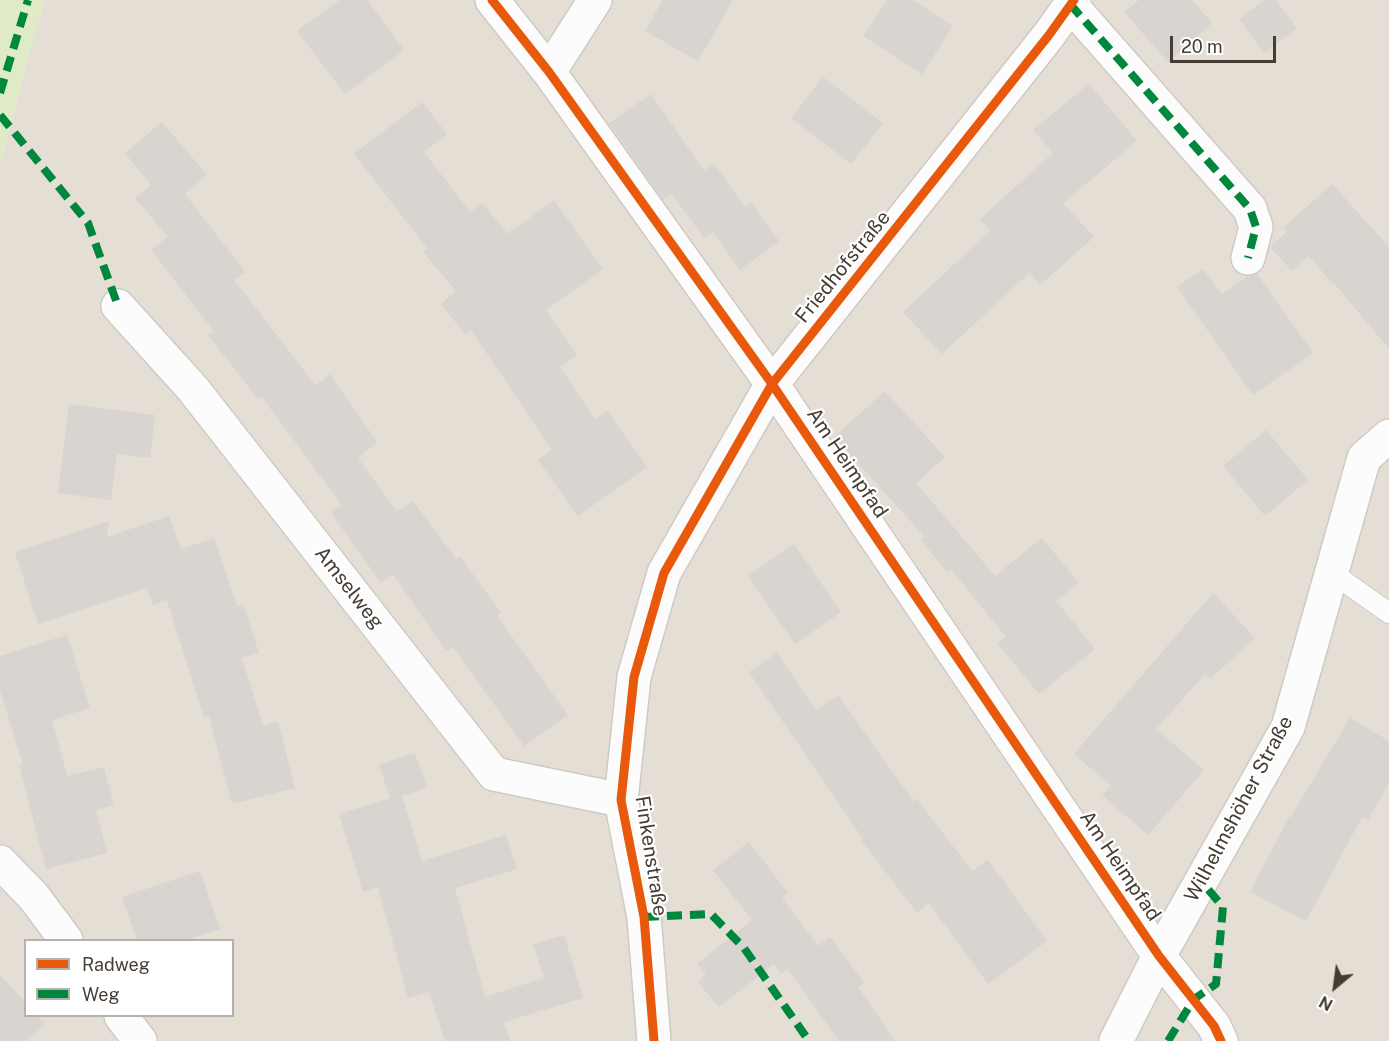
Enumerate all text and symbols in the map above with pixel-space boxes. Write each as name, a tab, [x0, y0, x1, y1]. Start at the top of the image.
scale bar	[1173, 24, 1280, 62]
text: 20 m	[1181, 36, 1223, 57]
street label: Friedhofstraße	[790, 206, 896, 328]
street label: Am Heimpfad	[801, 403, 893, 523]
street label: Amselweg	[309, 542, 389, 634]
street label: Wilhelmshöher Straße	[1180, 712, 1298, 906]
street label: Finkenstraße	[630, 794, 672, 918]
street label: Am Heimpfad	[1074, 806, 1166, 926]
legend	[24, 939, 234, 1017]
text: Radweg	[82, 954, 150, 975]
north arrow	[1305, 957, 1365, 1017]
text: Weg	[82, 984, 120, 1005]
text: N	[1316, 992, 1336, 1015]

